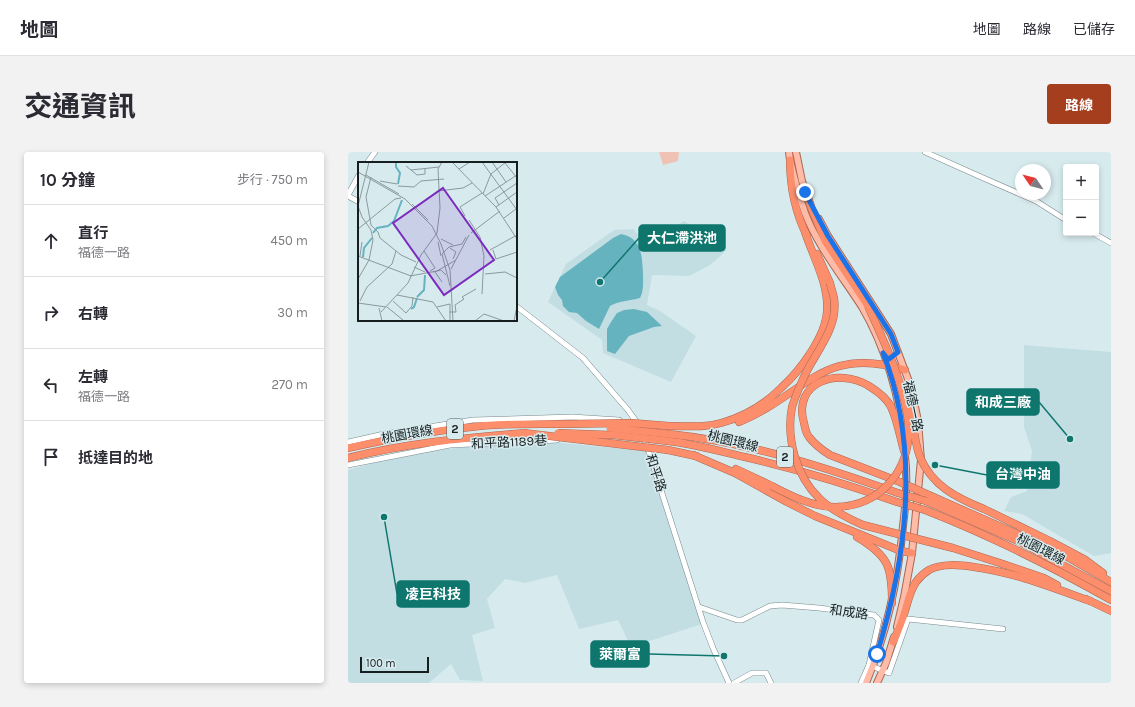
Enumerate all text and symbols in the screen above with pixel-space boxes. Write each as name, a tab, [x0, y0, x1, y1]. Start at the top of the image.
text: 地圖	[20, 19, 58, 41]
text: 地圖	[973, 21, 1001, 38]
text: 路線	[1023, 21, 1051, 38]
text: 已儲存	[1073, 21, 1115, 38]
button: 路線	[1047, 84, 1111, 124]
text: 交通資訊	[24, 90, 136, 123]
inset map	[358, 162, 517, 321]
north arrow	[1015, 164, 1051, 200]
map controls	[1063, 164, 1099, 236]
button: +	[1063, 164, 1099, 200]
text: 10 分鐘	[40, 170, 95, 190]
text: 步行 · 750 m	[237, 172, 308, 187]
route end	[796, 183, 814, 201]
button: −	[1063, 200, 1099, 236]
text: 直行	[78, 224, 108, 242]
callout: 大仁滯洪池	[639, 225, 725, 251]
icon: ahead	[40, 230, 62, 252]
text: 大仁滯洪池	[647, 230, 717, 247]
text: 450 m	[270, 233, 308, 248]
text: 福德一路	[78, 245, 130, 260]
icon: right	[40, 302, 62, 324]
text: 右轉	[78, 305, 108, 323]
text: 30 m	[277, 305, 308, 320]
text: 左轉	[78, 368, 108, 386]
icon: left	[40, 374, 62, 396]
text: 270 m	[271, 377, 308, 392]
street label: 福德一路	[900, 379, 926, 433]
text: 福德一路	[78, 389, 130, 404]
callout: 和成三廠	[967, 389, 1039, 415]
text: 和成三廠	[975, 394, 1031, 411]
road number: 2	[447, 419, 463, 439]
street label: 桃園環線	[380, 422, 434, 446]
street label: 桃園環線	[706, 427, 760, 455]
street label: 和平路1189巷	[471, 433, 547, 451]
icon: arrive	[40, 446, 62, 468]
road number: 2	[777, 447, 793, 467]
text: 抵達目的地	[78, 449, 153, 467]
street label: 和平路	[643, 452, 669, 494]
callout: 台灣中油	[987, 462, 1059, 488]
text: 台灣中油	[995, 466, 1051, 483]
street label: 桃園環線	[1014, 531, 1068, 567]
callout: 凌巨科技	[397, 581, 469, 607]
text: 凌巨科技	[405, 586, 461, 603]
street label: 和成路	[829, 602, 869, 622]
callout: 萊爾富	[591, 641, 649, 667]
route start	[868, 645, 886, 663]
text: 萊爾富	[599, 646, 641, 663]
scale bar	[360, 655, 429, 674]
text: 100 m	[366, 657, 396, 670]

